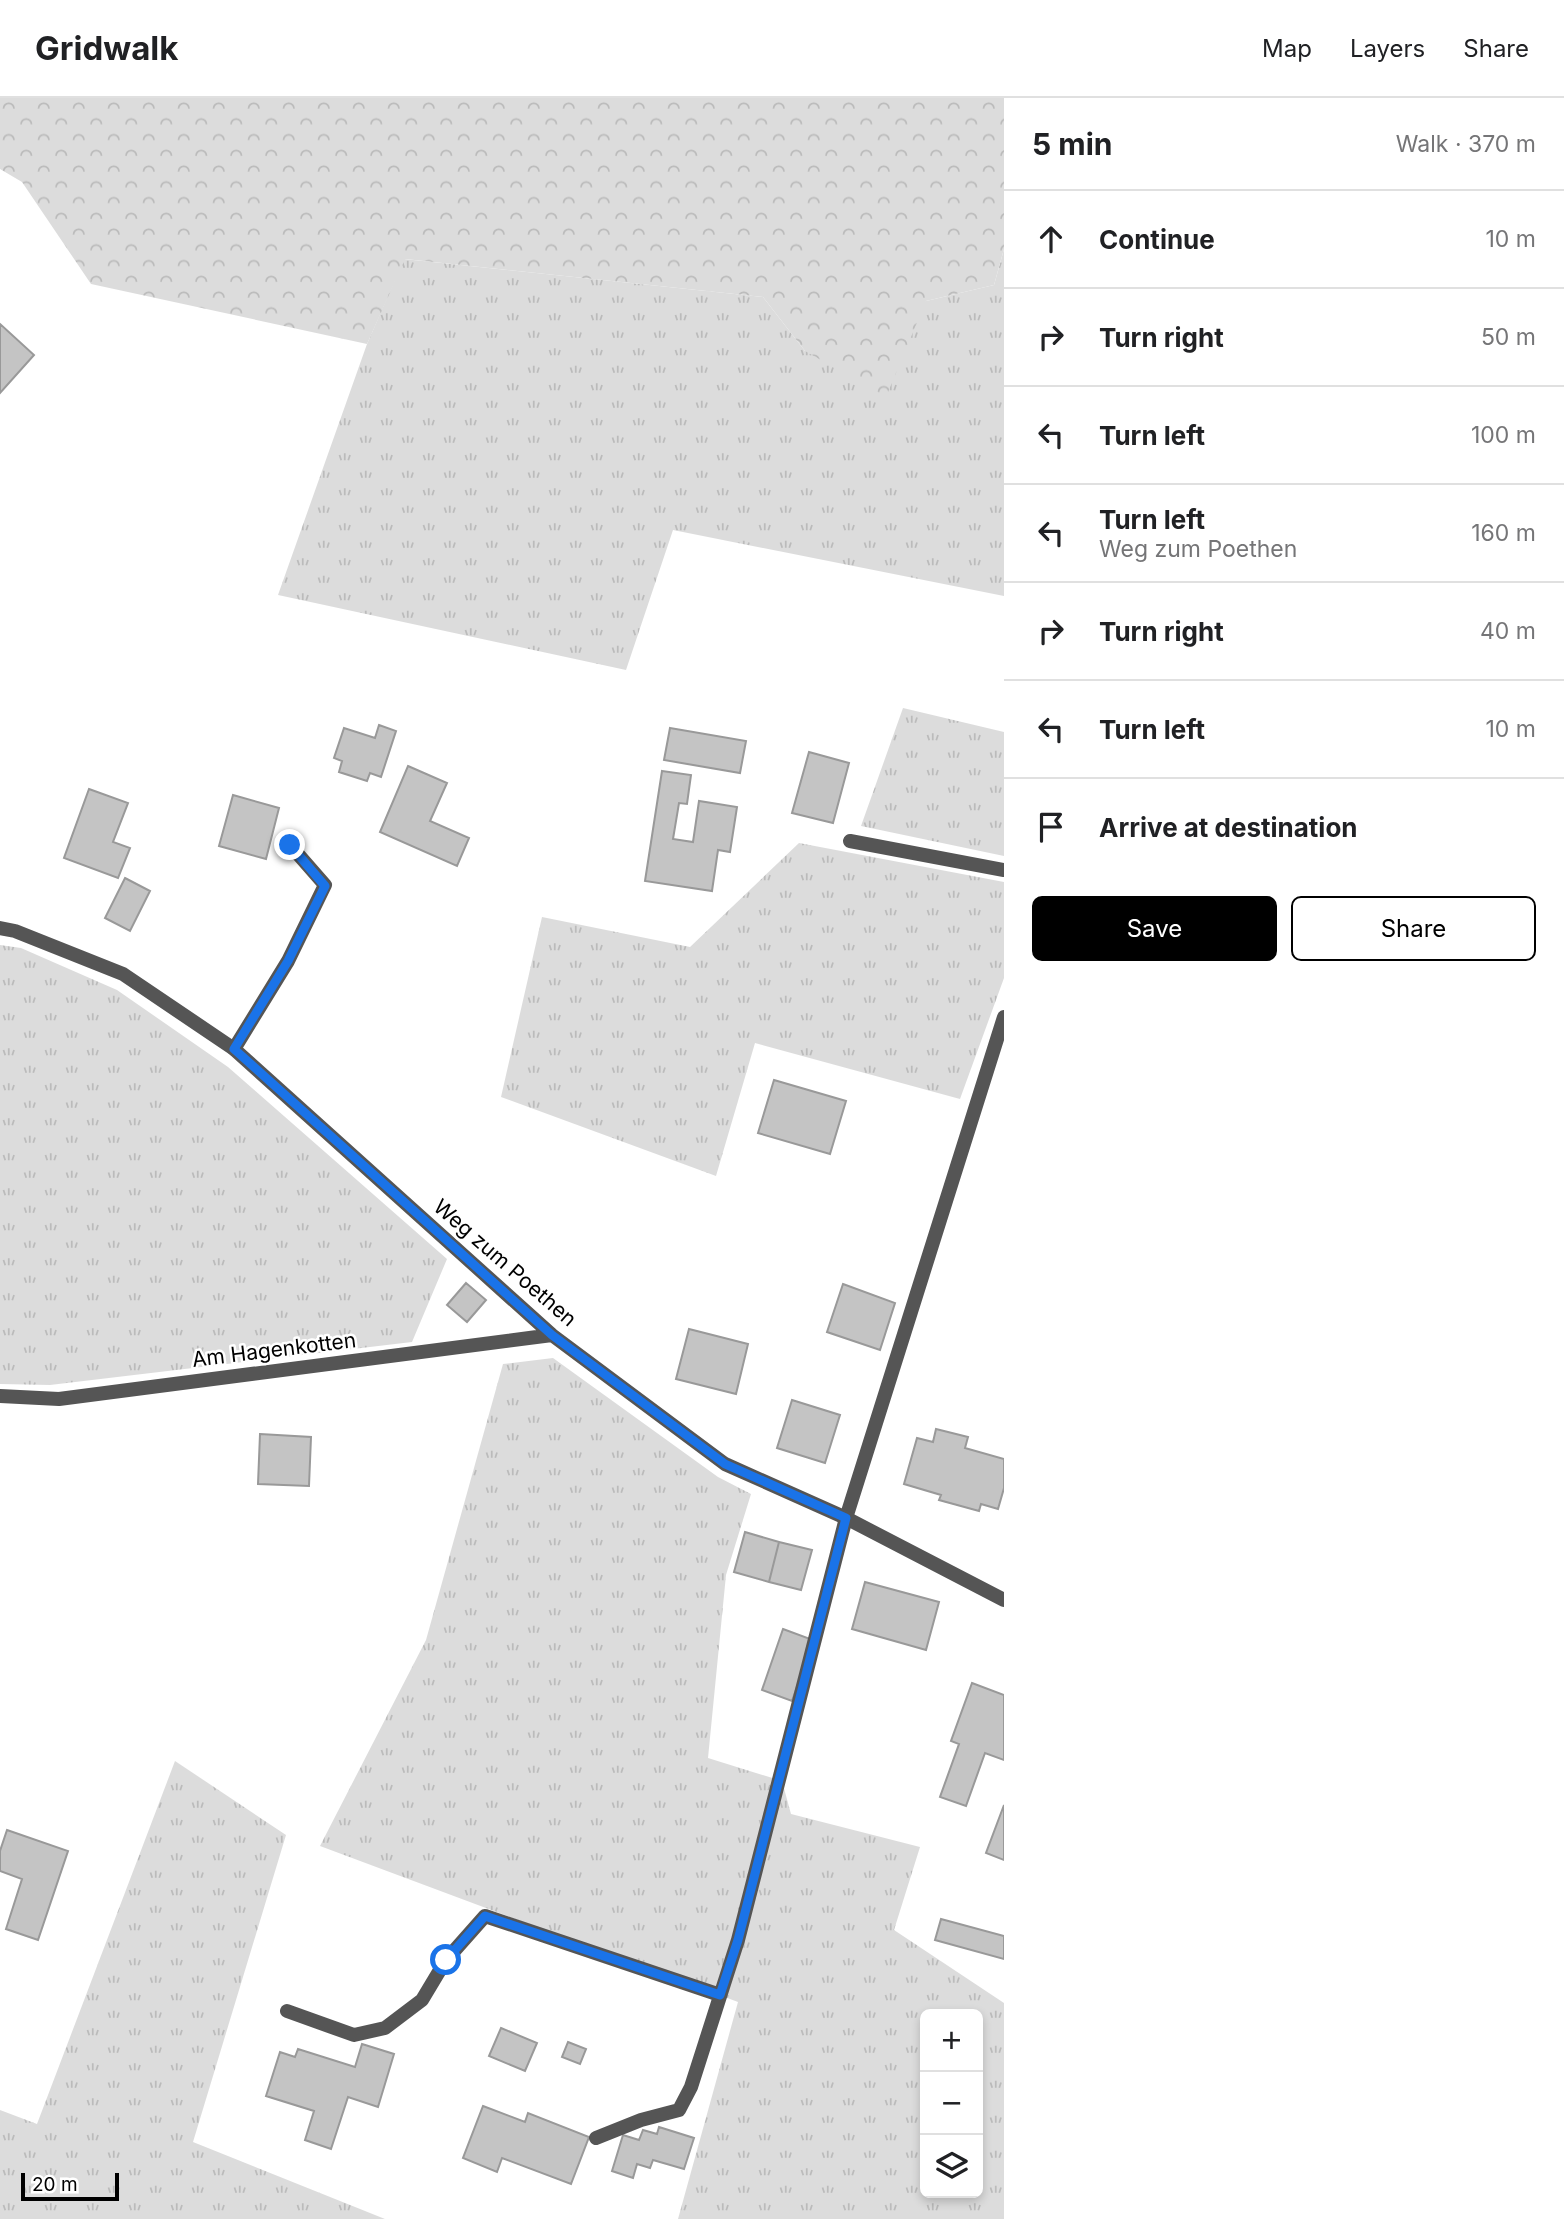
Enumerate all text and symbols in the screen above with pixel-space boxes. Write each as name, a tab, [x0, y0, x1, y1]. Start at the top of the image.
text: Gridwalk	[35, 28, 178, 68]
text: Map	[1262, 34, 1312, 63]
text: Layers	[1350, 34, 1425, 63]
text: Share	[1463, 34, 1529, 63]
text: 5 min	[1032, 126, 1112, 162]
text: Walk · 370 m	[1396, 130, 1536, 158]
icon: ahead	[1032, 220, 1070, 258]
text: Continue	[1099, 224, 1215, 255]
text: 10 m	[1486, 225, 1536, 253]
icon: right	[1032, 318, 1070, 356]
text: Turn right	[1099, 322, 1224, 353]
text: 50 m	[1481, 323, 1536, 351]
icon: left	[1032, 416, 1070, 454]
text: Turn left	[1099, 420, 1205, 451]
text: 100 m	[1471, 421, 1536, 449]
text: Turn left	[1099, 504, 1205, 535]
icon: left	[1032, 514, 1070, 552]
text: 160 m	[1471, 519, 1536, 547]
text: Weg zum Poethen	[1099, 535, 1297, 563]
icon: right	[1032, 612, 1070, 650]
text: Turn right	[1099, 616, 1224, 647]
text: 40 m	[1480, 617, 1536, 645]
icon: left	[1032, 710, 1070, 748]
text: Turn left	[1099, 714, 1205, 745]
text: 10 m	[1486, 715, 1536, 743]
icon: arrive	[1032, 808, 1070, 846]
text: Arrive at destination	[1099, 812, 1358, 843]
route end	[274, 829, 305, 860]
button: Save	[1032, 896, 1277, 961]
button: Share	[1291, 896, 1536, 961]
street label: Weg zum Poethen	[429, 1194, 582, 1331]
street label: Am Hagenkotten	[191, 1327, 357, 1372]
route start	[430, 1944, 461, 1975]
map controls	[920, 2009, 983, 2198]
button: +	[920, 2009, 983, 2072]
button: −	[920, 2072, 983, 2135]
button: layers	[920, 2135, 983, 2198]
scale bar	[21, 2170, 119, 2202]
text: 20 m	[32, 2173, 78, 2196]

